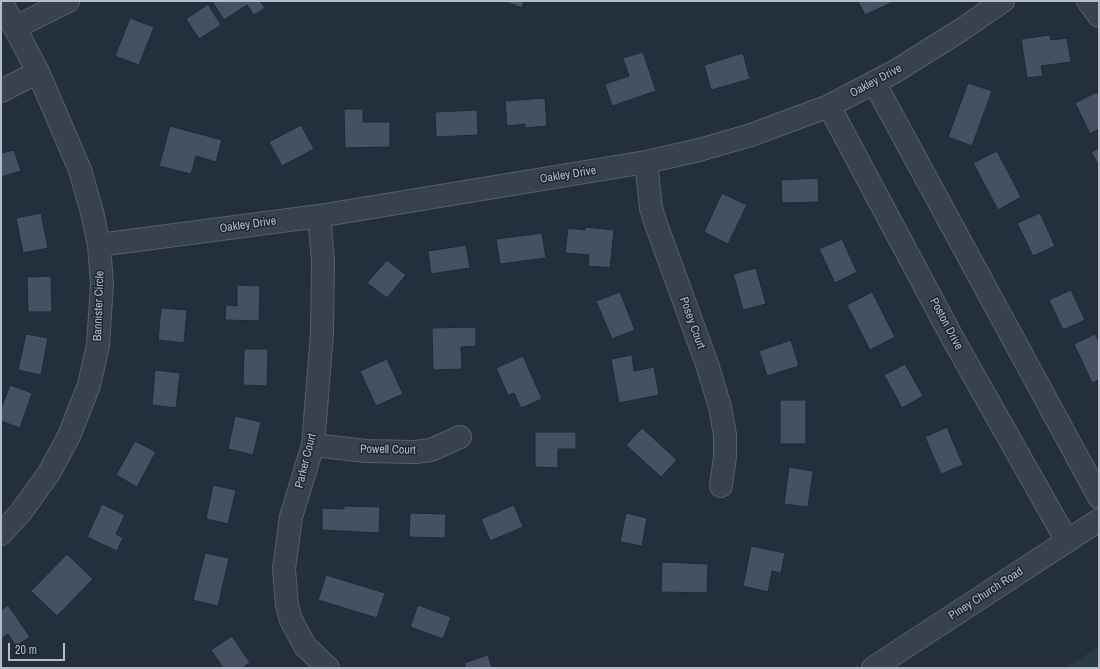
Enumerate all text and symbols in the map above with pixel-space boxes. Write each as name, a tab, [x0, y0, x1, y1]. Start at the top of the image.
street label: Oakley Drive	[848, 61, 904, 101]
street label: Oakley Drive	[539, 163, 597, 187]
street label: Oakley Drive	[219, 214, 277, 236]
street label: Bannister Circle	[91, 270, 107, 342]
street label: Posey Court	[676, 295, 708, 351]
street label: Poston Drive	[926, 296, 966, 352]
street label: Parker Court	[292, 432, 320, 490]
street label: Powell Court	[360, 442, 416, 458]
street label: Piney Church Road	[946, 565, 1026, 623]
scale bar	[10, 635, 67, 661]
text: 20 m	[15, 642, 37, 658]

